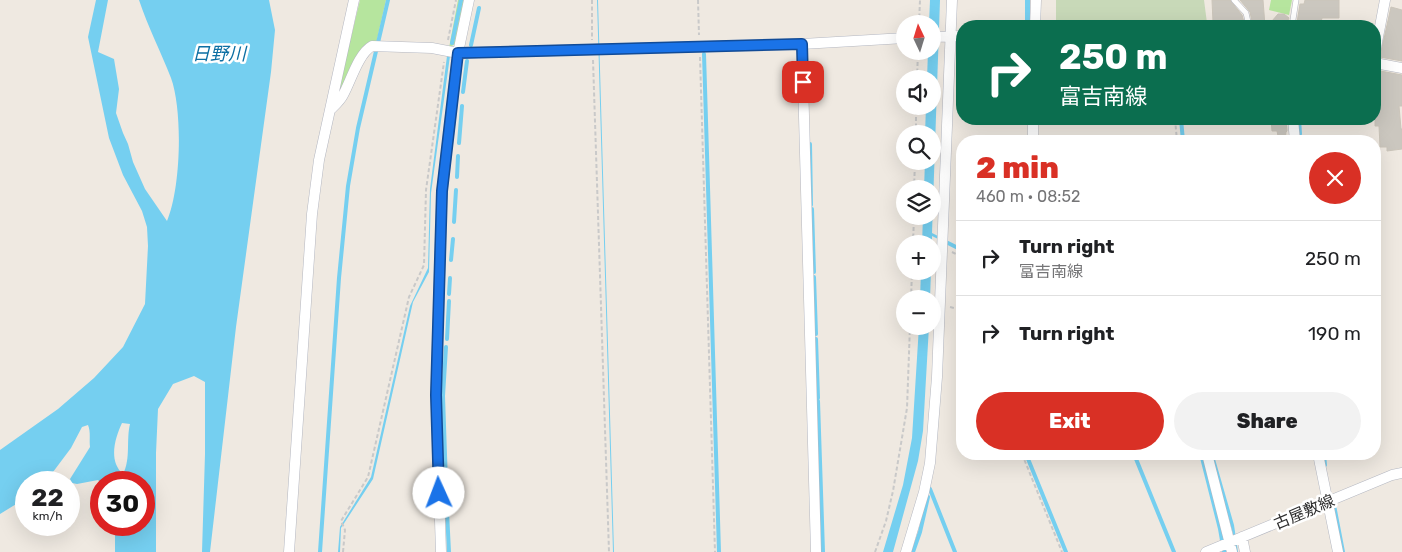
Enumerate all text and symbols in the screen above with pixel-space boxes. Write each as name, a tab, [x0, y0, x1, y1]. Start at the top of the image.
north arrow	[896, 15, 941, 60]
map controls	[896, 15, 941, 335]
text: 250 m	[1059, 36, 1168, 78]
icon: right	[976, 40, 1041, 105]
water label: 日野川	[192, 43, 248, 65]
pin	[782, 61, 824, 103]
icon: arrive	[789, 68, 817, 96]
button: sound	[896, 70, 941, 115]
text: 富吉南線	[1059, 83, 1147, 110]
button: search	[896, 125, 941, 170]
text: 2 min	[976, 150, 1059, 186]
button: close	[1309, 152, 1361, 204]
button: layers	[896, 180, 941, 225]
text: 460 m · 08:52	[976, 187, 1080, 206]
button: +	[896, 235, 941, 280]
text: Turn right	[1019, 235, 1114, 258]
icon: right	[976, 244, 1004, 272]
text: 250 m	[1305, 247, 1361, 270]
text: 富吉南線	[1019, 262, 1083, 281]
button: −	[896, 290, 941, 335]
icon: right	[976, 319, 1004, 347]
text: Turn right	[1019, 322, 1114, 345]
text: 190 m	[1308, 322, 1361, 345]
button: Exit	[976, 392, 1164, 450]
button: Share	[1174, 392, 1361, 450]
position arrow	[412, 466, 464, 518]
speed limit sign: 30	[90, 471, 155, 536]
text: 22	[31, 483, 64, 512]
street label: 古屋敷線	[1271, 491, 1337, 533]
text: km/h	[33, 509, 62, 523]

